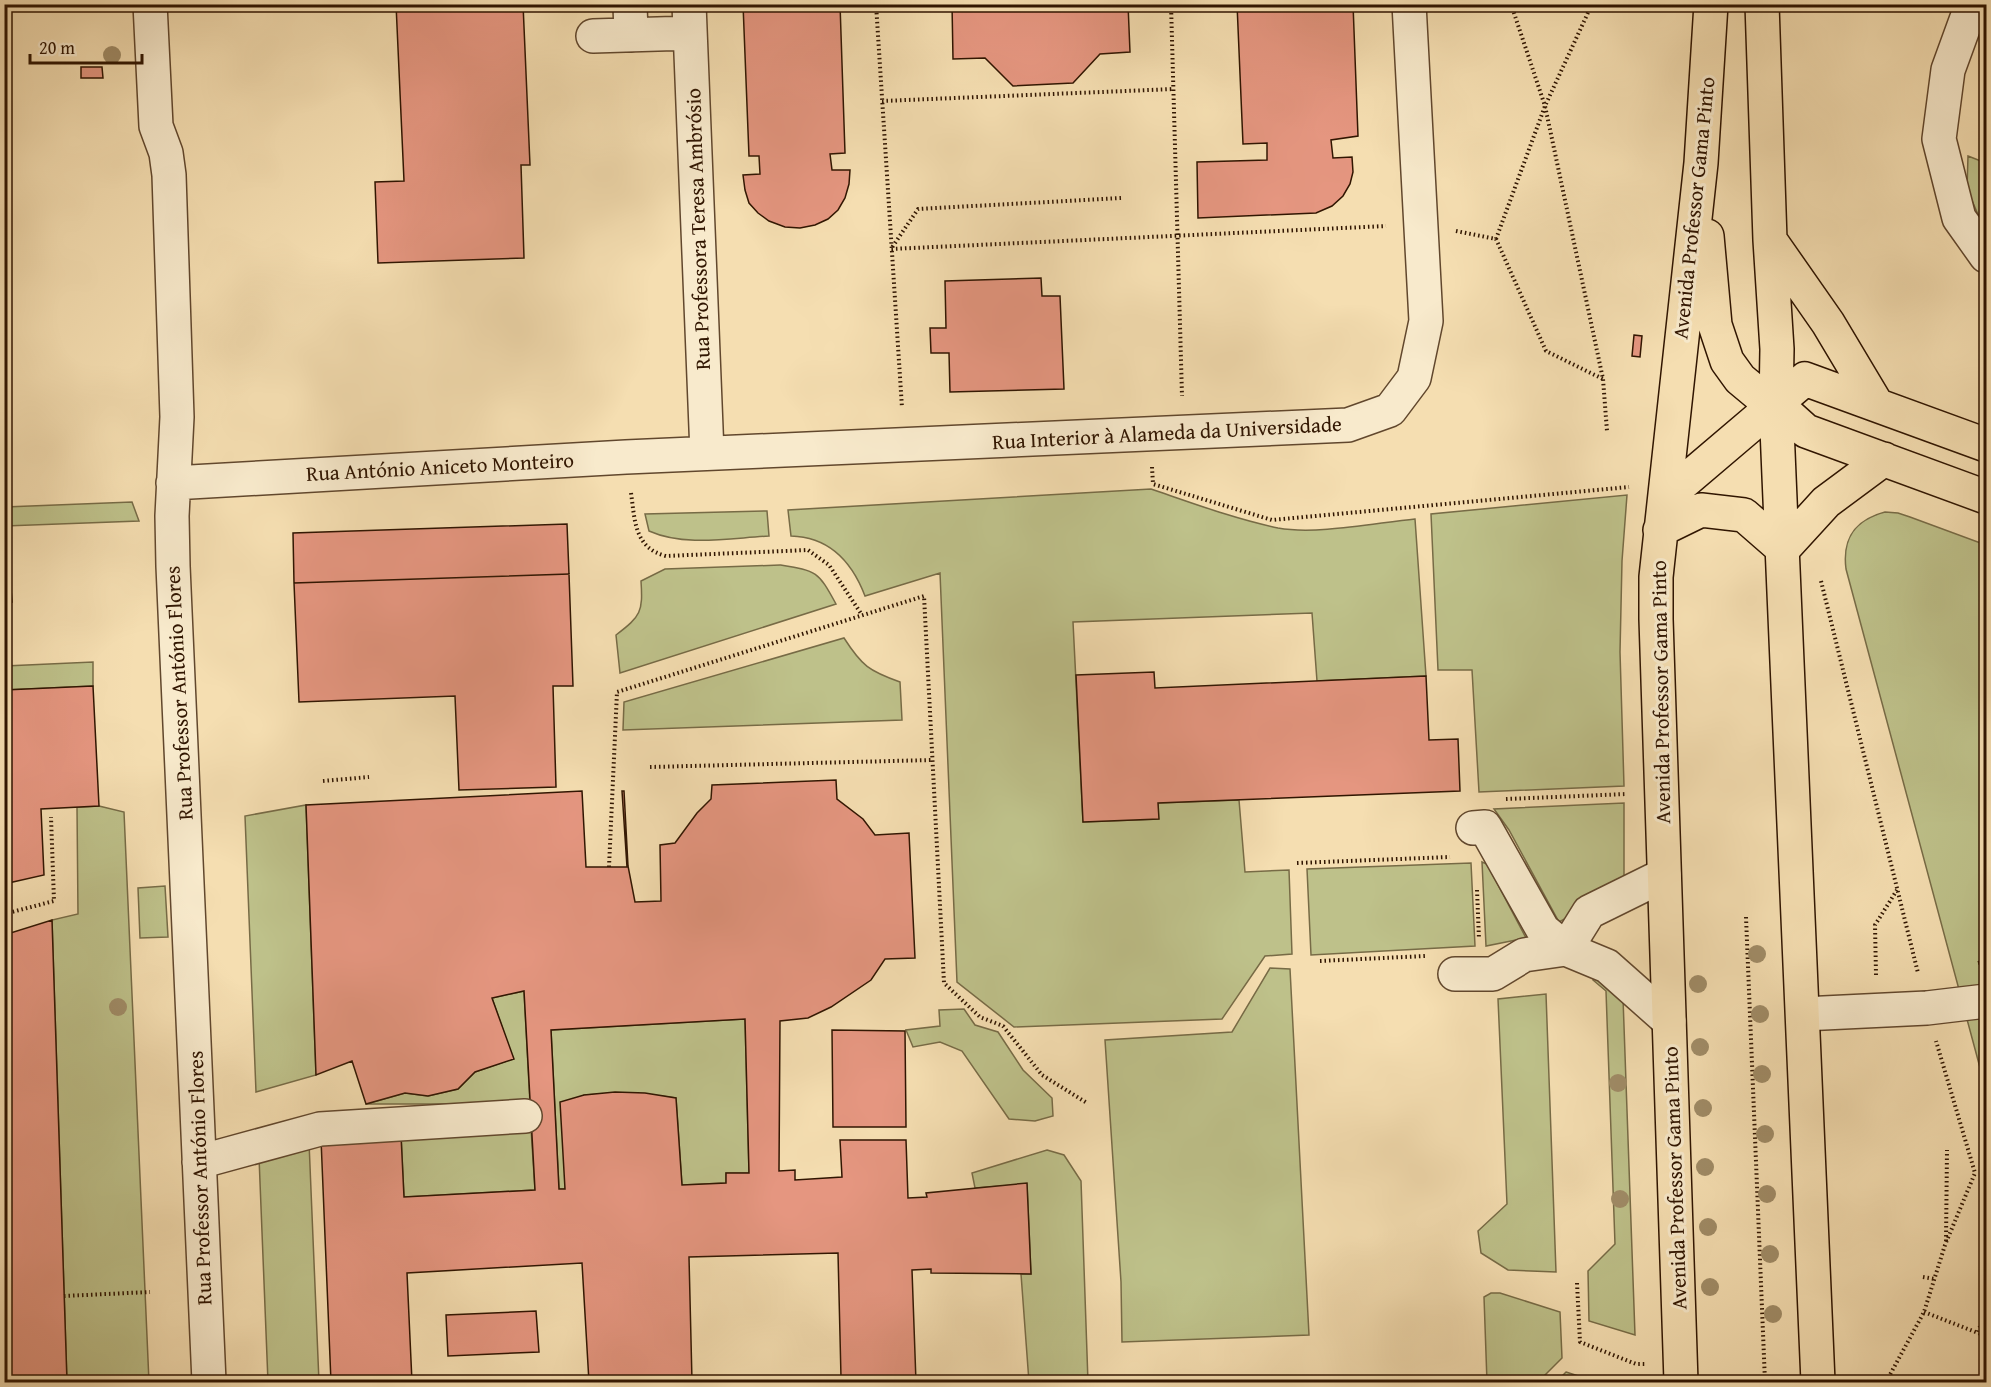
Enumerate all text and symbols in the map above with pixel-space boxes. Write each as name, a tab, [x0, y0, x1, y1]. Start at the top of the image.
scale bar	[30, 27, 142, 65]
text: 20 m	[39, 34, 75, 61]
street label: Avenida Professor Gama Pinto	[1664, 75, 1723, 341]
street label: Rua Professora Teresa Ambrósio	[677, 87, 718, 371]
street label: Rua Interior à Alameda da Universidade	[991, 408, 1343, 457]
street label: Rua António Aniceto Monteiro	[305, 444, 575, 489]
street label: Avenida Professor Gama Pinto	[1643, 560, 1678, 824]
street label: Rua Professor António Flores	[156, 565, 201, 821]
street label: Avenida Professor Gama Pinto	[1654, 1046, 1695, 1310]
street label: Rua Professor António Flores	[180, 1050, 219, 1306]

